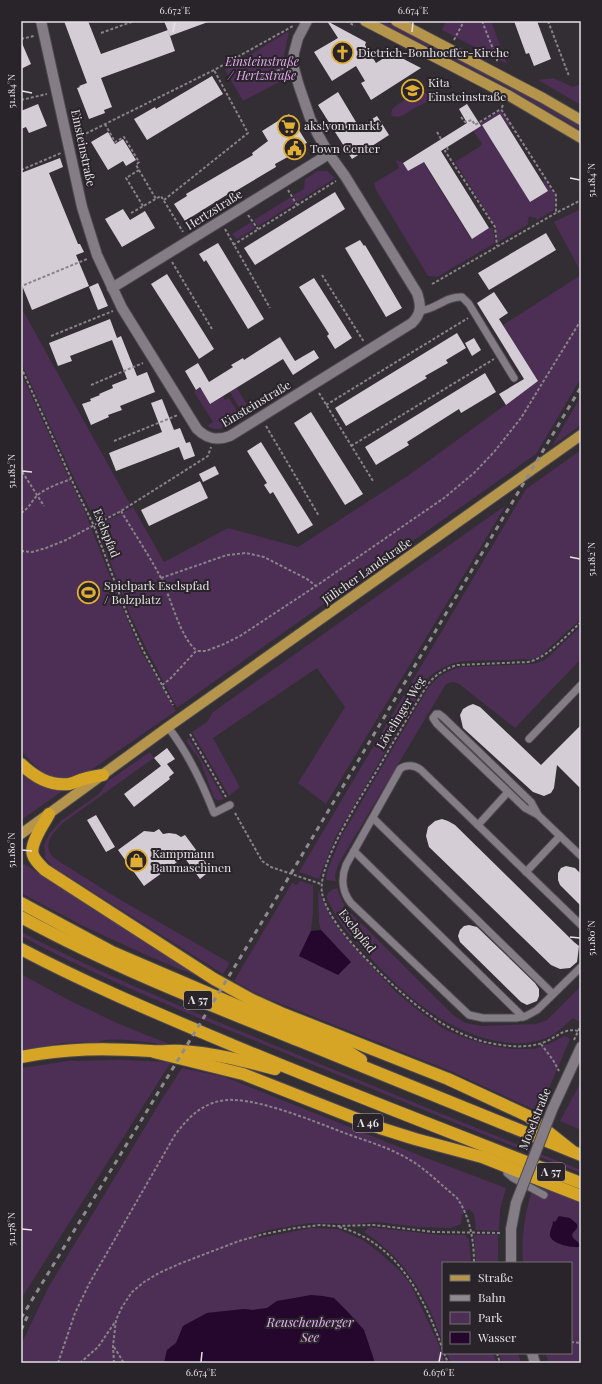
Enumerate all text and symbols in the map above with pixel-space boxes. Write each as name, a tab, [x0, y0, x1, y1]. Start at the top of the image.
text: 6.672°E	[160, 3, 190, 17]
text: 6.674°E	[398, 3, 428, 17]
church icon: Dietrich-Bonhoeffer-Kirche	[330, 40, 356, 66]
place label: Dietrich-Bonhoeffer-Kirche	[358, 44, 509, 60]
park label: Einsteinstraße / Hertzstraße	[224, 53, 299, 83]
text: 51.184°N	[4, 74, 18, 108]
place label: Kita Einsteinstraße	[428, 74, 506, 104]
school or university icon: Kita Einsteinstraße	[400, 77, 426, 103]
street label: Einsteinstraße	[68, 108, 100, 188]
supermarket icon: aks!yon markt	[276, 113, 302, 139]
place label: aks!yon markt	[304, 117, 381, 133]
public building icon: Town Center	[281, 136, 307, 162]
place label: Town Center	[310, 140, 381, 156]
text: 51.184°N	[584, 163, 598, 197]
street label: Hertzstraße	[182, 185, 245, 233]
street label: Einsteinstraße	[218, 376, 293, 430]
text: 51.182°N	[4, 454, 18, 488]
street label: Eselspfad	[90, 506, 124, 559]
street label: Jülicher Landstraße	[318, 533, 414, 608]
text: 51.182°N	[584, 542, 598, 576]
place label: Spielpark Eselspfad / Bolzplatz	[104, 577, 209, 607]
sports icon: Spielpark Eselspfad / Bolzplatz	[76, 580, 102, 606]
street label: Lövelinger Weg	[372, 673, 428, 752]
text: 51.180°N	[4, 832, 18, 868]
place label: Kampmann Baumaschinen	[152, 845, 231, 875]
shop icon: Kampmann Baumaschinen	[124, 848, 150, 874]
street label: Eselspfad	[336, 905, 380, 956]
text: 51.180°N	[584, 920, 598, 956]
road number: A 57	[184, 991, 212, 1009]
street label: Moselstraße	[514, 1085, 554, 1152]
road number: A 46	[353, 1114, 383, 1132]
road number: A 57	[537, 1163, 565, 1181]
text: 51.178°N	[4, 1212, 18, 1246]
legend	[442, 1262, 572, 1354]
text: Straße	[478, 1269, 513, 1285]
text: Bahn	[478, 1289, 506, 1305]
text: Park	[478, 1309, 503, 1325]
water label: Reuschenberger See	[266, 1313, 354, 1345]
text: Wasser	[477, 1329, 517, 1345]
text: 6.674°E	[186, 1365, 216, 1379]
text: 6.676°E	[423, 1365, 455, 1379]

